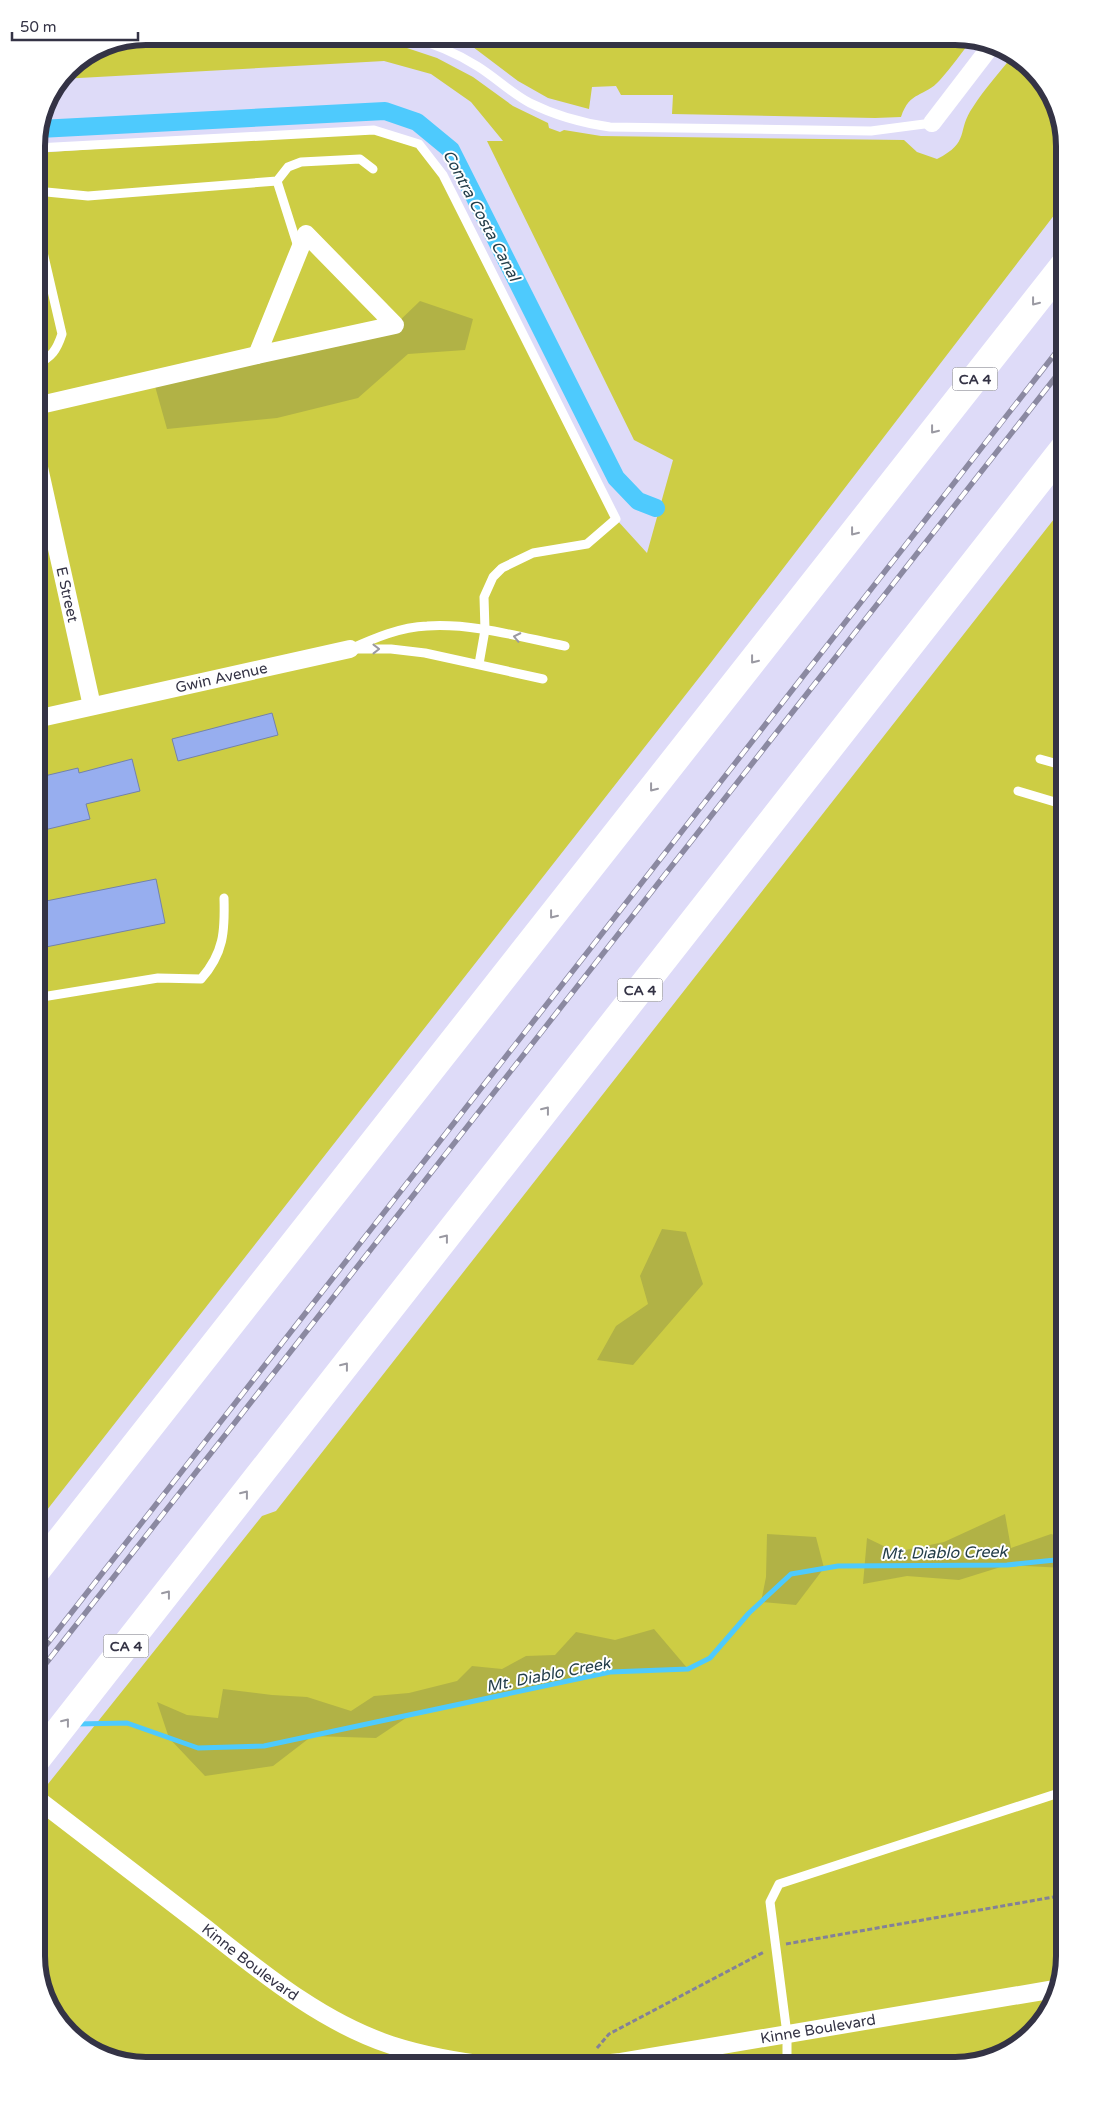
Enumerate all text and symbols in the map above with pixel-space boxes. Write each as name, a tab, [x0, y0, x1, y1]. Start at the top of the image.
scale bar	[12, 10, 139, 42]
text: 50 m	[20, 18, 57, 36]
water label: Contra Costa Canal	[438, 146, 525, 286]
one-way arrow	[1032, 296, 1040, 305]
road number: CA 4	[952, 368, 998, 390]
one-way arrow	[932, 424, 940, 433]
one-way arrow	[851, 527, 860, 536]
street label: E Street	[52, 565, 82, 624]
one-way arrow	[513, 632, 521, 642]
one-way arrow	[372, 644, 380, 654]
one-way arrow	[751, 654, 760, 664]
street label: Gwin Avenue	[174, 659, 269, 697]
one-way arrow	[651, 782, 659, 791]
one-way arrow	[549, 910, 558, 919]
road number: CA 4	[618, 978, 662, 1002]
one-way arrow	[540, 1107, 548, 1116]
one-way arrow	[440, 1235, 448, 1244]
one-way arrow	[340, 1363, 348, 1372]
one-way arrow	[239, 1490, 248, 1499]
water label: Mt. Diablo Creek	[881, 1542, 1009, 1564]
one-way arrow	[161, 1591, 169, 1600]
road number: CA 4	[104, 1634, 148, 1658]
water label: Mt. Diablo Creek	[484, 1653, 613, 1697]
one-way arrow	[61, 1718, 70, 1727]
street label: Kinne Boulevard	[198, 1920, 302, 2005]
street label: Kinne Boulevard	[759, 2010, 877, 2047]

